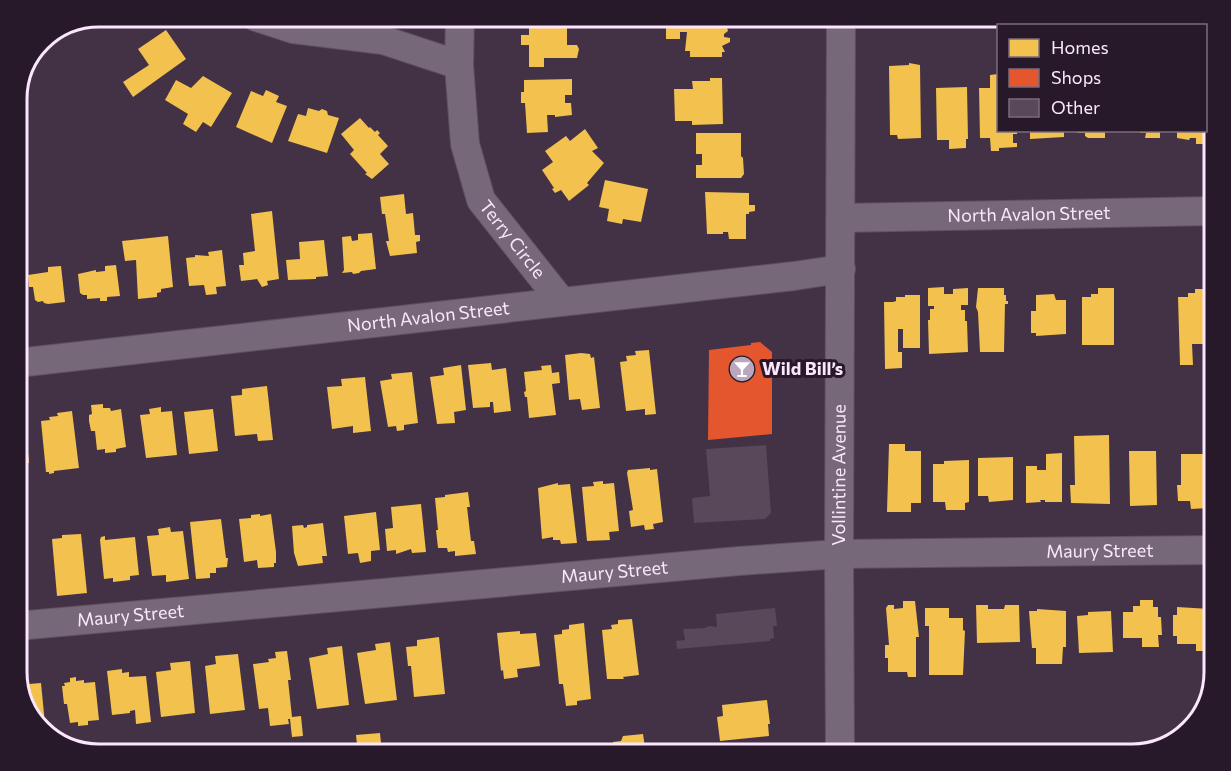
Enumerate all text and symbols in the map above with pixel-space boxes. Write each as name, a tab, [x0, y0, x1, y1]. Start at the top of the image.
legend	[997, 24, 1207, 132]
text: Homes	[1051, 36, 1109, 58]
text: Shops	[1051, 66, 1101, 88]
text: Other	[1051, 96, 1100, 118]
street label: Terry Circle	[475, 195, 551, 283]
street label: North Avalon Street	[947, 201, 1111, 226]
street label: North Avalon Street	[346, 296, 511, 336]
bar icon: Wild Bill’s	[727, 354, 757, 384]
place label: Wild Bill’s	[762, 357, 843, 379]
street label: Vollintine Avenue	[827, 404, 850, 546]
street label: Maury Street	[1046, 539, 1154, 562]
street label: Maury Street	[560, 555, 669, 587]
street label: Maury Street	[76, 599, 185, 631]

